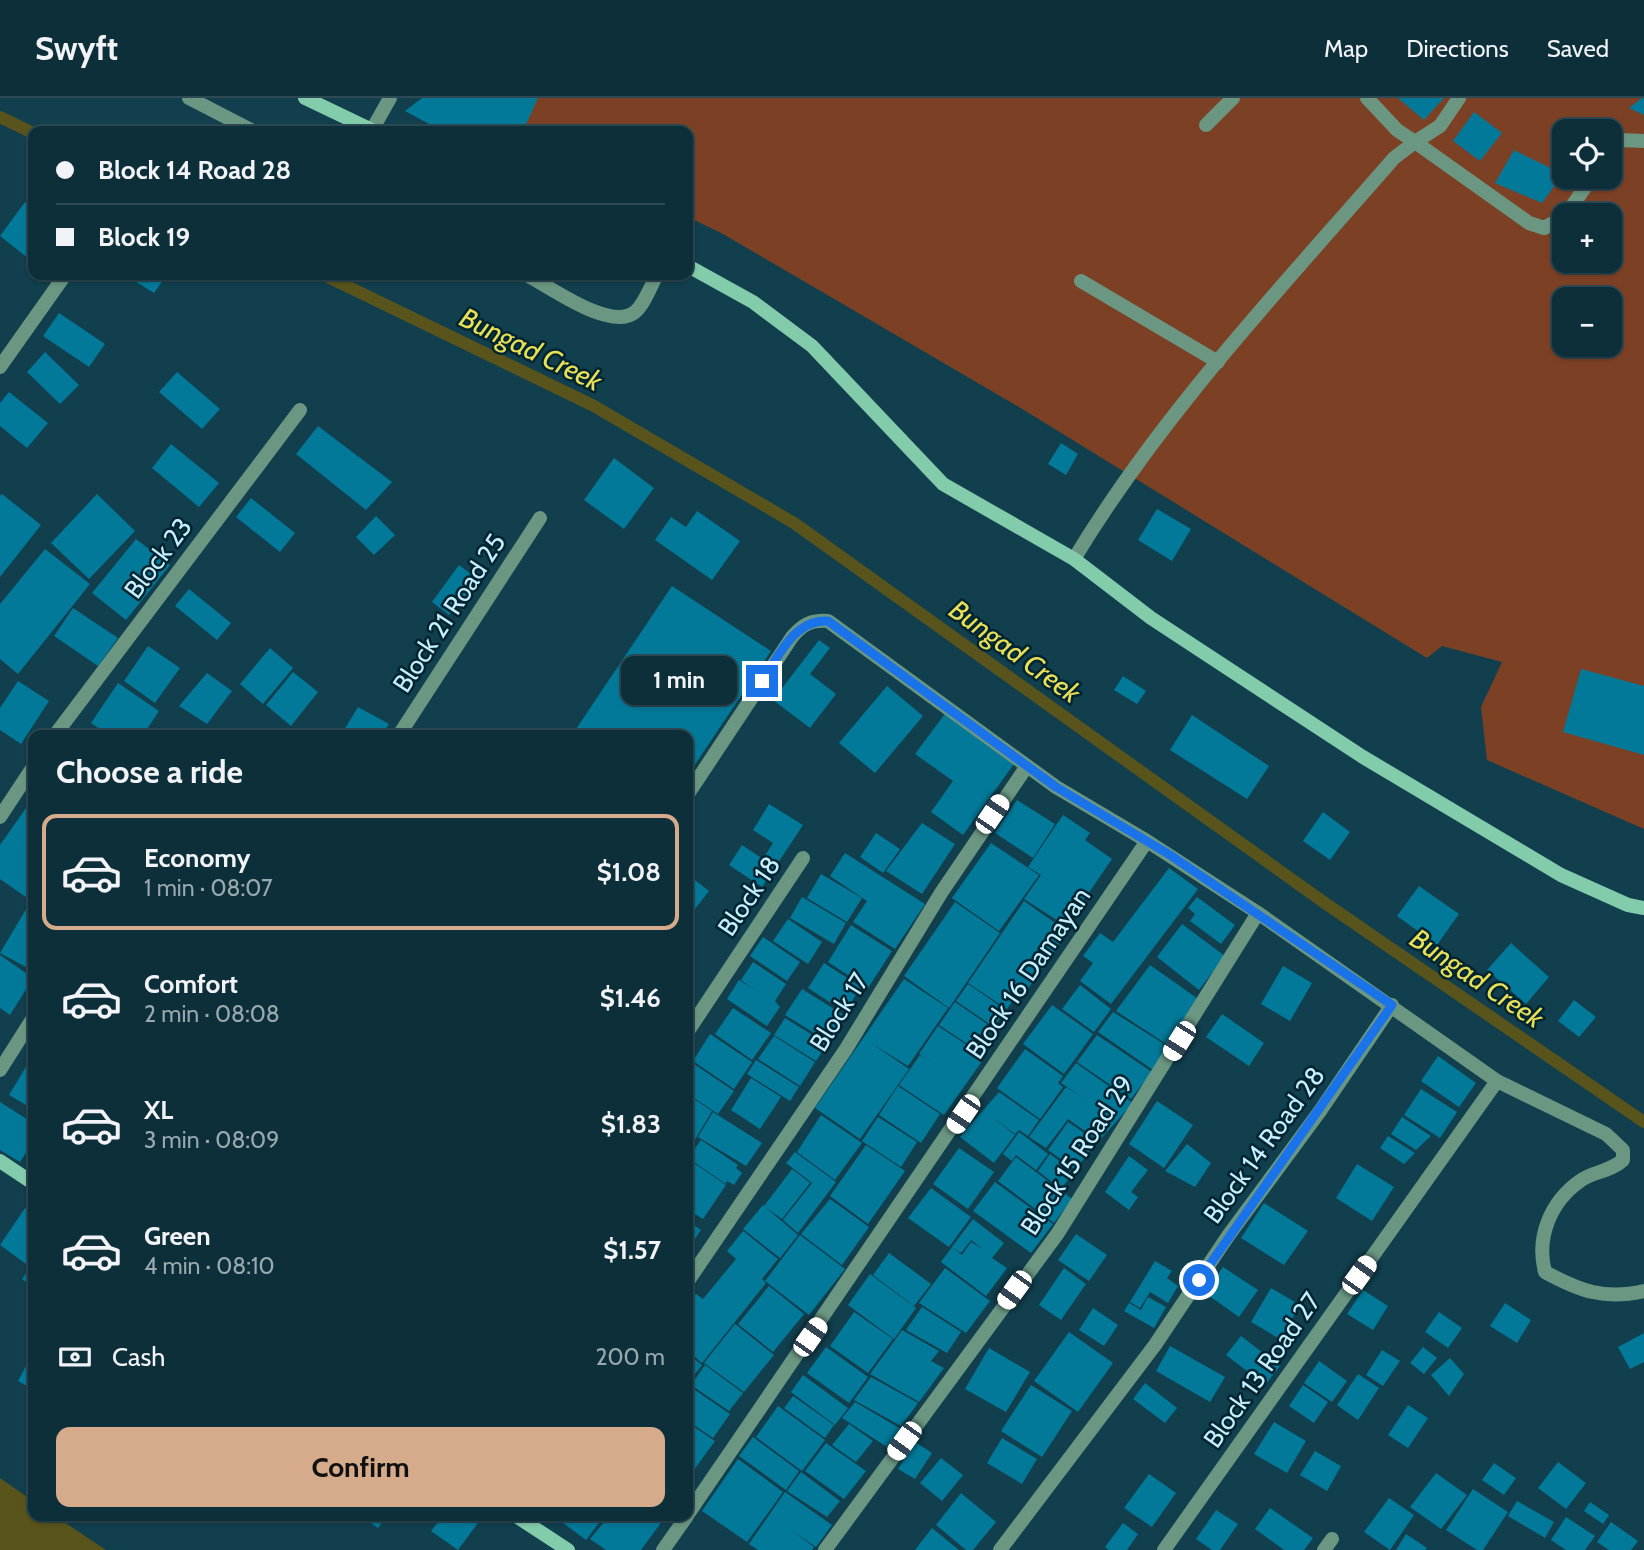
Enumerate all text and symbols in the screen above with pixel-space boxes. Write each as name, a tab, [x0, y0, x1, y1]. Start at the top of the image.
text: Swyft	[35, 28, 118, 68]
text: Map	[1324, 34, 1368, 63]
text: Directions	[1406, 34, 1509, 63]
text: Saved	[1547, 34, 1609, 63]
map controls	[1552, 119, 1622, 357]
button: locate	[1552, 119, 1622, 189]
text: Block 14 Road 28	[98, 154, 291, 186]
button: +	[1552, 203, 1622, 273]
text: Block 19	[98, 221, 190, 253]
button: −	[1552, 287, 1622, 357]
water label: Bungad Creek	[454, 300, 608, 398]
street label: Block 23	[117, 511, 199, 605]
street label: Block 21 Road 25	[386, 528, 512, 698]
water label: Bungad Creek	[943, 592, 1088, 711]
callout: 1 min	[622, 656, 738, 706]
route end	[746, 665, 778, 697]
text: 1 min	[653, 666, 705, 694]
text: Choose a ride	[56, 752, 243, 791]
car	[972, 791, 1013, 837]
icon: car	[60, 841, 123, 904]
text: Economy	[144, 842, 250, 874]
street label: Block 18	[711, 850, 787, 942]
text: $1.08	[597, 856, 661, 888]
text: 1 min · 08:07	[144, 874, 273, 902]
street label: Block 16 Damayan	[959, 881, 1097, 1065]
water label: Bungad Creek	[1404, 921, 1551, 1036]
icon: car	[60, 967, 123, 1030]
street label: Block 17	[803, 967, 875, 1057]
text: Comfort	[144, 968, 238, 1000]
text: $1.46	[600, 982, 661, 1014]
text: 2 min · 08:08	[144, 1000, 280, 1028]
car	[1159, 1018, 1200, 1064]
street label: Block 14 Road 28	[1196, 1060, 1332, 1230]
street label: Block 15 Road 29	[1013, 1069, 1141, 1241]
car	[943, 1091, 984, 1137]
icon: car	[60, 1093, 123, 1156]
text: XL	[144, 1094, 173, 1126]
text: $1.83	[601, 1108, 661, 1140]
text: 3 min · 08:09	[144, 1126, 279, 1154]
icon: car	[60, 1219, 123, 1282]
text: Green	[144, 1220, 211, 1252]
text: $1.57	[603, 1234, 661, 1266]
text: 4 min · 08:10	[144, 1252, 275, 1280]
car	[1339, 1252, 1380, 1298]
route start	[1183, 1264, 1215, 1296]
car	[994, 1267, 1035, 1313]
street label: Block 13 Road 27	[1197, 1286, 1327, 1454]
car	[790, 1314, 831, 1360]
icon: cash	[56, 1338, 94, 1376]
text: Cash	[112, 1341, 165, 1373]
text: 200 m	[595, 1343, 665, 1371]
car	[884, 1418, 925, 1464]
button: Confirm	[56, 1427, 665, 1507]

